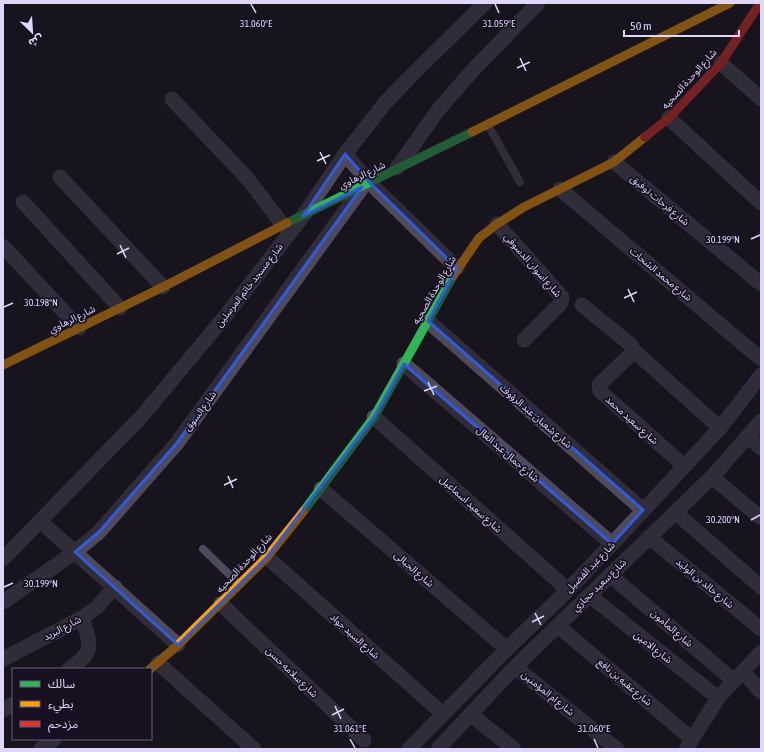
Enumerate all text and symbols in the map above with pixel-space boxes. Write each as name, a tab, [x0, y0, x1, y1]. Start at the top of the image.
north arrow	[12, 12, 52, 52]
scale bar	[624, 12, 739, 38]
text: 31.060°E	[240, 18, 273, 29]
text: 31.059°E	[483, 18, 516, 29]
text: 50 m	[630, 19, 652, 33]
text: ش	[26, 32, 46, 50]
street label: شارع الوحدة الصحيه	[659, 47, 720, 112]
street label: شارع الرهاوي	[337, 159, 388, 193]
street label: شارع فرحات توفيق	[627, 172, 692, 229]
street label: شارع اسوان الدسوقي	[500, 231, 564, 301]
text: 30.199°N	[706, 234, 740, 245]
street label: شارع مسجد خاتم المرسلين	[213, 241, 287, 330]
street label: شارع محمد الشحات	[626, 245, 694, 305]
street label: شارع الوحدة الصحيه	[410, 254, 460, 327]
text: 30.198°N	[24, 297, 58, 308]
street label: شارع الرهاوي	[47, 303, 98, 337]
street label: شارع شعبان عبد الرؤوف	[497, 382, 574, 452]
street label: شارع السوق	[182, 389, 220, 434]
street label: شارع سعيد محمد	[602, 393, 661, 448]
street label: شارع جمال عبد العال	[473, 424, 542, 486]
street label: شارع سعيد اسماعيل	[437, 473, 504, 536]
text: 30.200°N	[706, 514, 740, 525]
street label: شارع الوحدة الصحيه	[214, 531, 276, 596]
street label: شارع عبد الفضيل	[563, 539, 619, 596]
street label: شارع الجبالى	[391, 549, 436, 591]
street label: شارع سعيد حجازي	[570, 556, 630, 615]
street label: شارع خالد بن الوليد	[673, 556, 736, 612]
text: 30.199°N	[24, 578, 58, 589]
street label: شارع المأمون	[648, 607, 695, 651]
street label: شارع السيد جواد	[327, 611, 382, 663]
street label: شارع البريد	[41, 613, 84, 644]
street label: شارع الامين	[631, 629, 674, 667]
street label: شارع سلامه حسن	[262, 644, 320, 701]
street label: شارع عقبه بن نافع	[594, 656, 654, 709]
legend	[12, 668, 152, 740]
street label: شارع ام المؤمنين	[518, 668, 577, 720]
text: سالك	[48, 677, 75, 691]
text: بطيء	[48, 697, 74, 714]
text: مزدحم	[48, 717, 78, 733]
text: 31.061°E	[334, 723, 367, 734]
text: 31.060°E	[578, 723, 611, 734]

